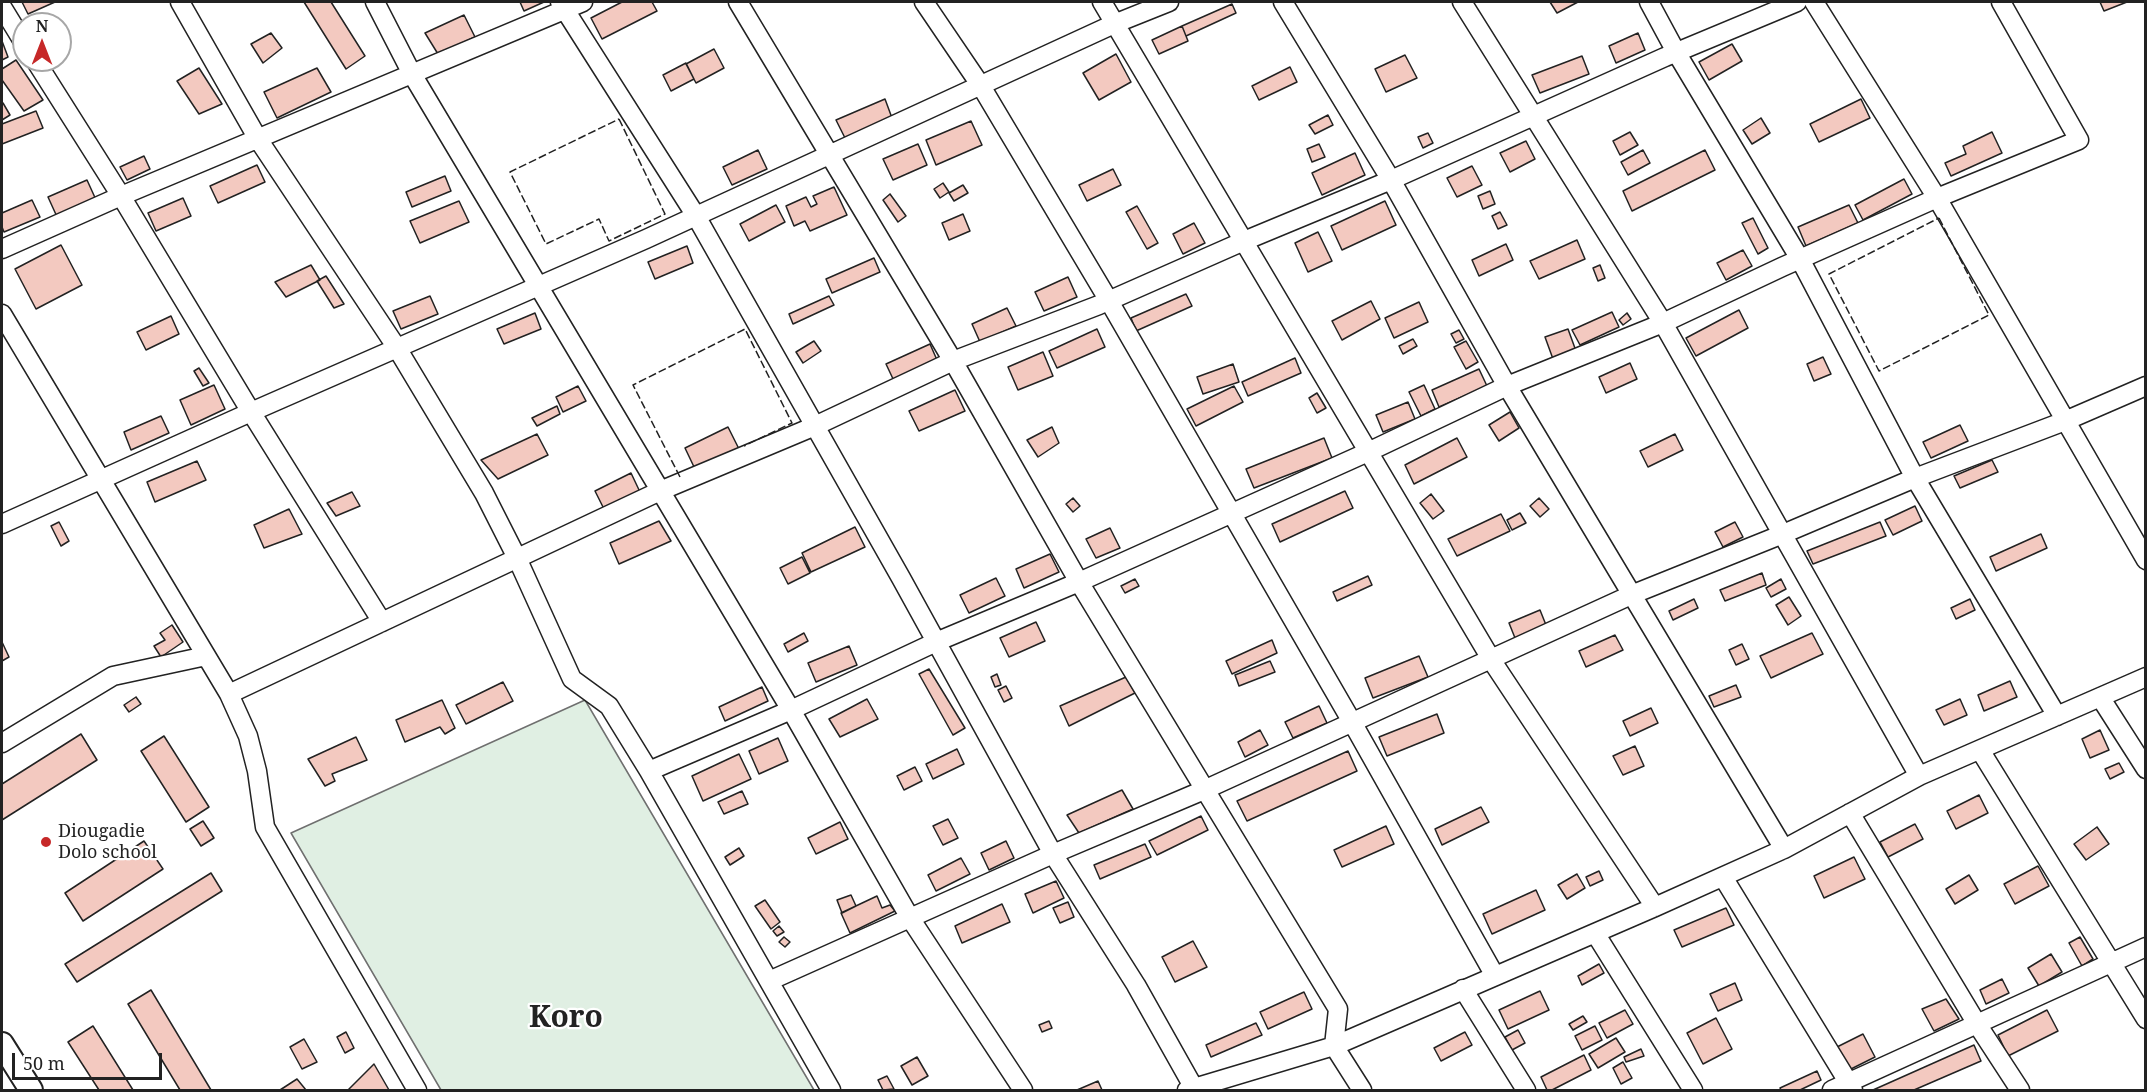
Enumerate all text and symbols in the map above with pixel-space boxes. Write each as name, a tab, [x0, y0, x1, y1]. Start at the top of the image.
north arrow	[12, 12, 72, 72]
text: N	[36, 15, 48, 37]
place label: Diougadie Dolo school	[58, 821, 157, 864]
marker: Diougadie Dolo school	[39, 835, 53, 849]
district label: Koro	[529, 1000, 603, 1036]
scale bar	[15, 1041, 165, 1079]
text: 50 m	[23, 1051, 65, 1075]

